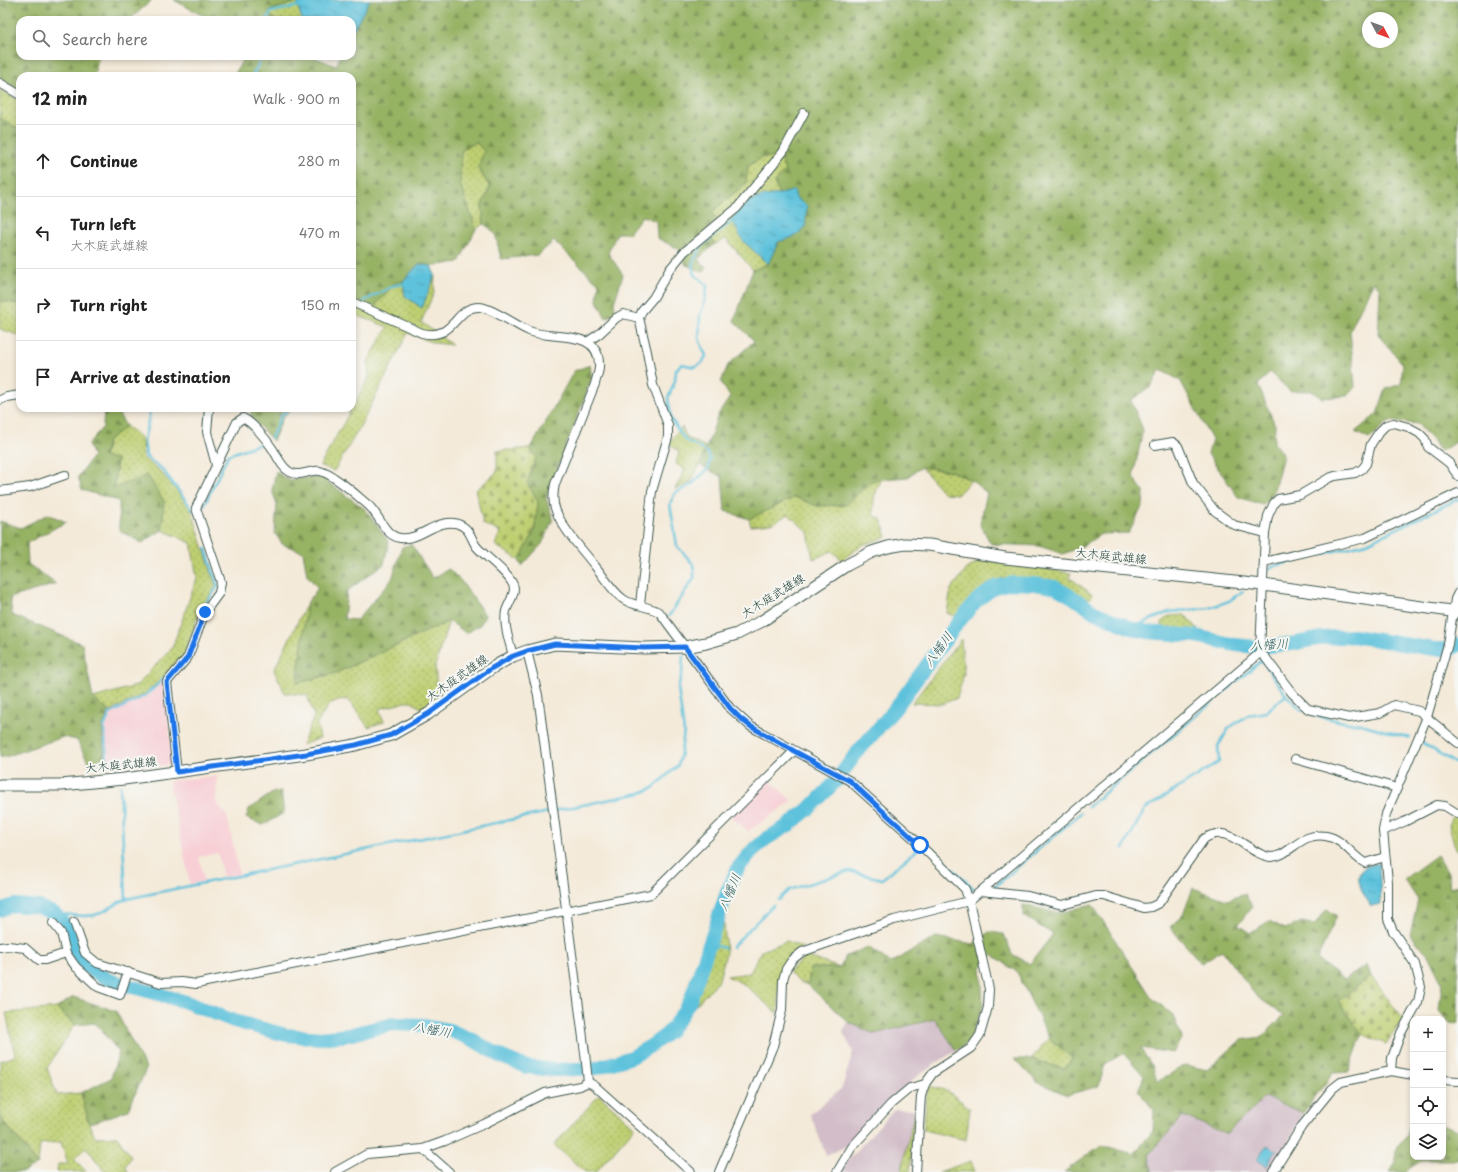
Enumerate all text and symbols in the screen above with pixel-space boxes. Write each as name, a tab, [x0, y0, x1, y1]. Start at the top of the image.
north arrow	[1362, 12, 1398, 48]
search box	[16, 16, 356, 60]
icon: search	[30, 27, 52, 49]
text: Search here	[62, 27, 148, 50]
text: 12 min	[32, 85, 87, 111]
text: Walk · 900 m	[253, 89, 340, 108]
text: Continue	[70, 149, 138, 172]
icon: ahead	[32, 150, 54, 172]
text: 280 m	[298, 151, 340, 170]
text: Turn left	[70, 212, 136, 235]
icon: left	[32, 222, 54, 244]
text: 470 m	[299, 223, 340, 242]
text: 大木庭武雄線	[70, 235, 148, 254]
text: Turn right	[70, 293, 147, 316]
icon: right	[32, 294, 54, 316]
text: 150 m	[301, 295, 340, 314]
text: Arrive at destination	[70, 365, 231, 388]
icon: arrive	[32, 366, 54, 388]
street label: 大木庭武雄線	[1074, 542, 1148, 568]
street label: 大木庭武雄線	[737, 568, 808, 622]
route end	[196, 603, 214, 621]
water label: 八幡川	[918, 627, 957, 670]
water label: 八幡川	[1249, 633, 1289, 654]
street label: 大木庭武雄線	[422, 649, 491, 705]
street label: 大木庭武雄線	[84, 751, 158, 777]
route start	[911, 836, 929, 854]
water label: 八幡川	[712, 870, 745, 913]
water label: 八幡川	[411, 1015, 453, 1042]
map controls	[1410, 1016, 1446, 1160]
button: +	[1410, 1016, 1446, 1052]
button: −	[1410, 1052, 1446, 1088]
button: locate	[1410, 1088, 1446, 1124]
button: layers	[1410, 1124, 1446, 1160]

